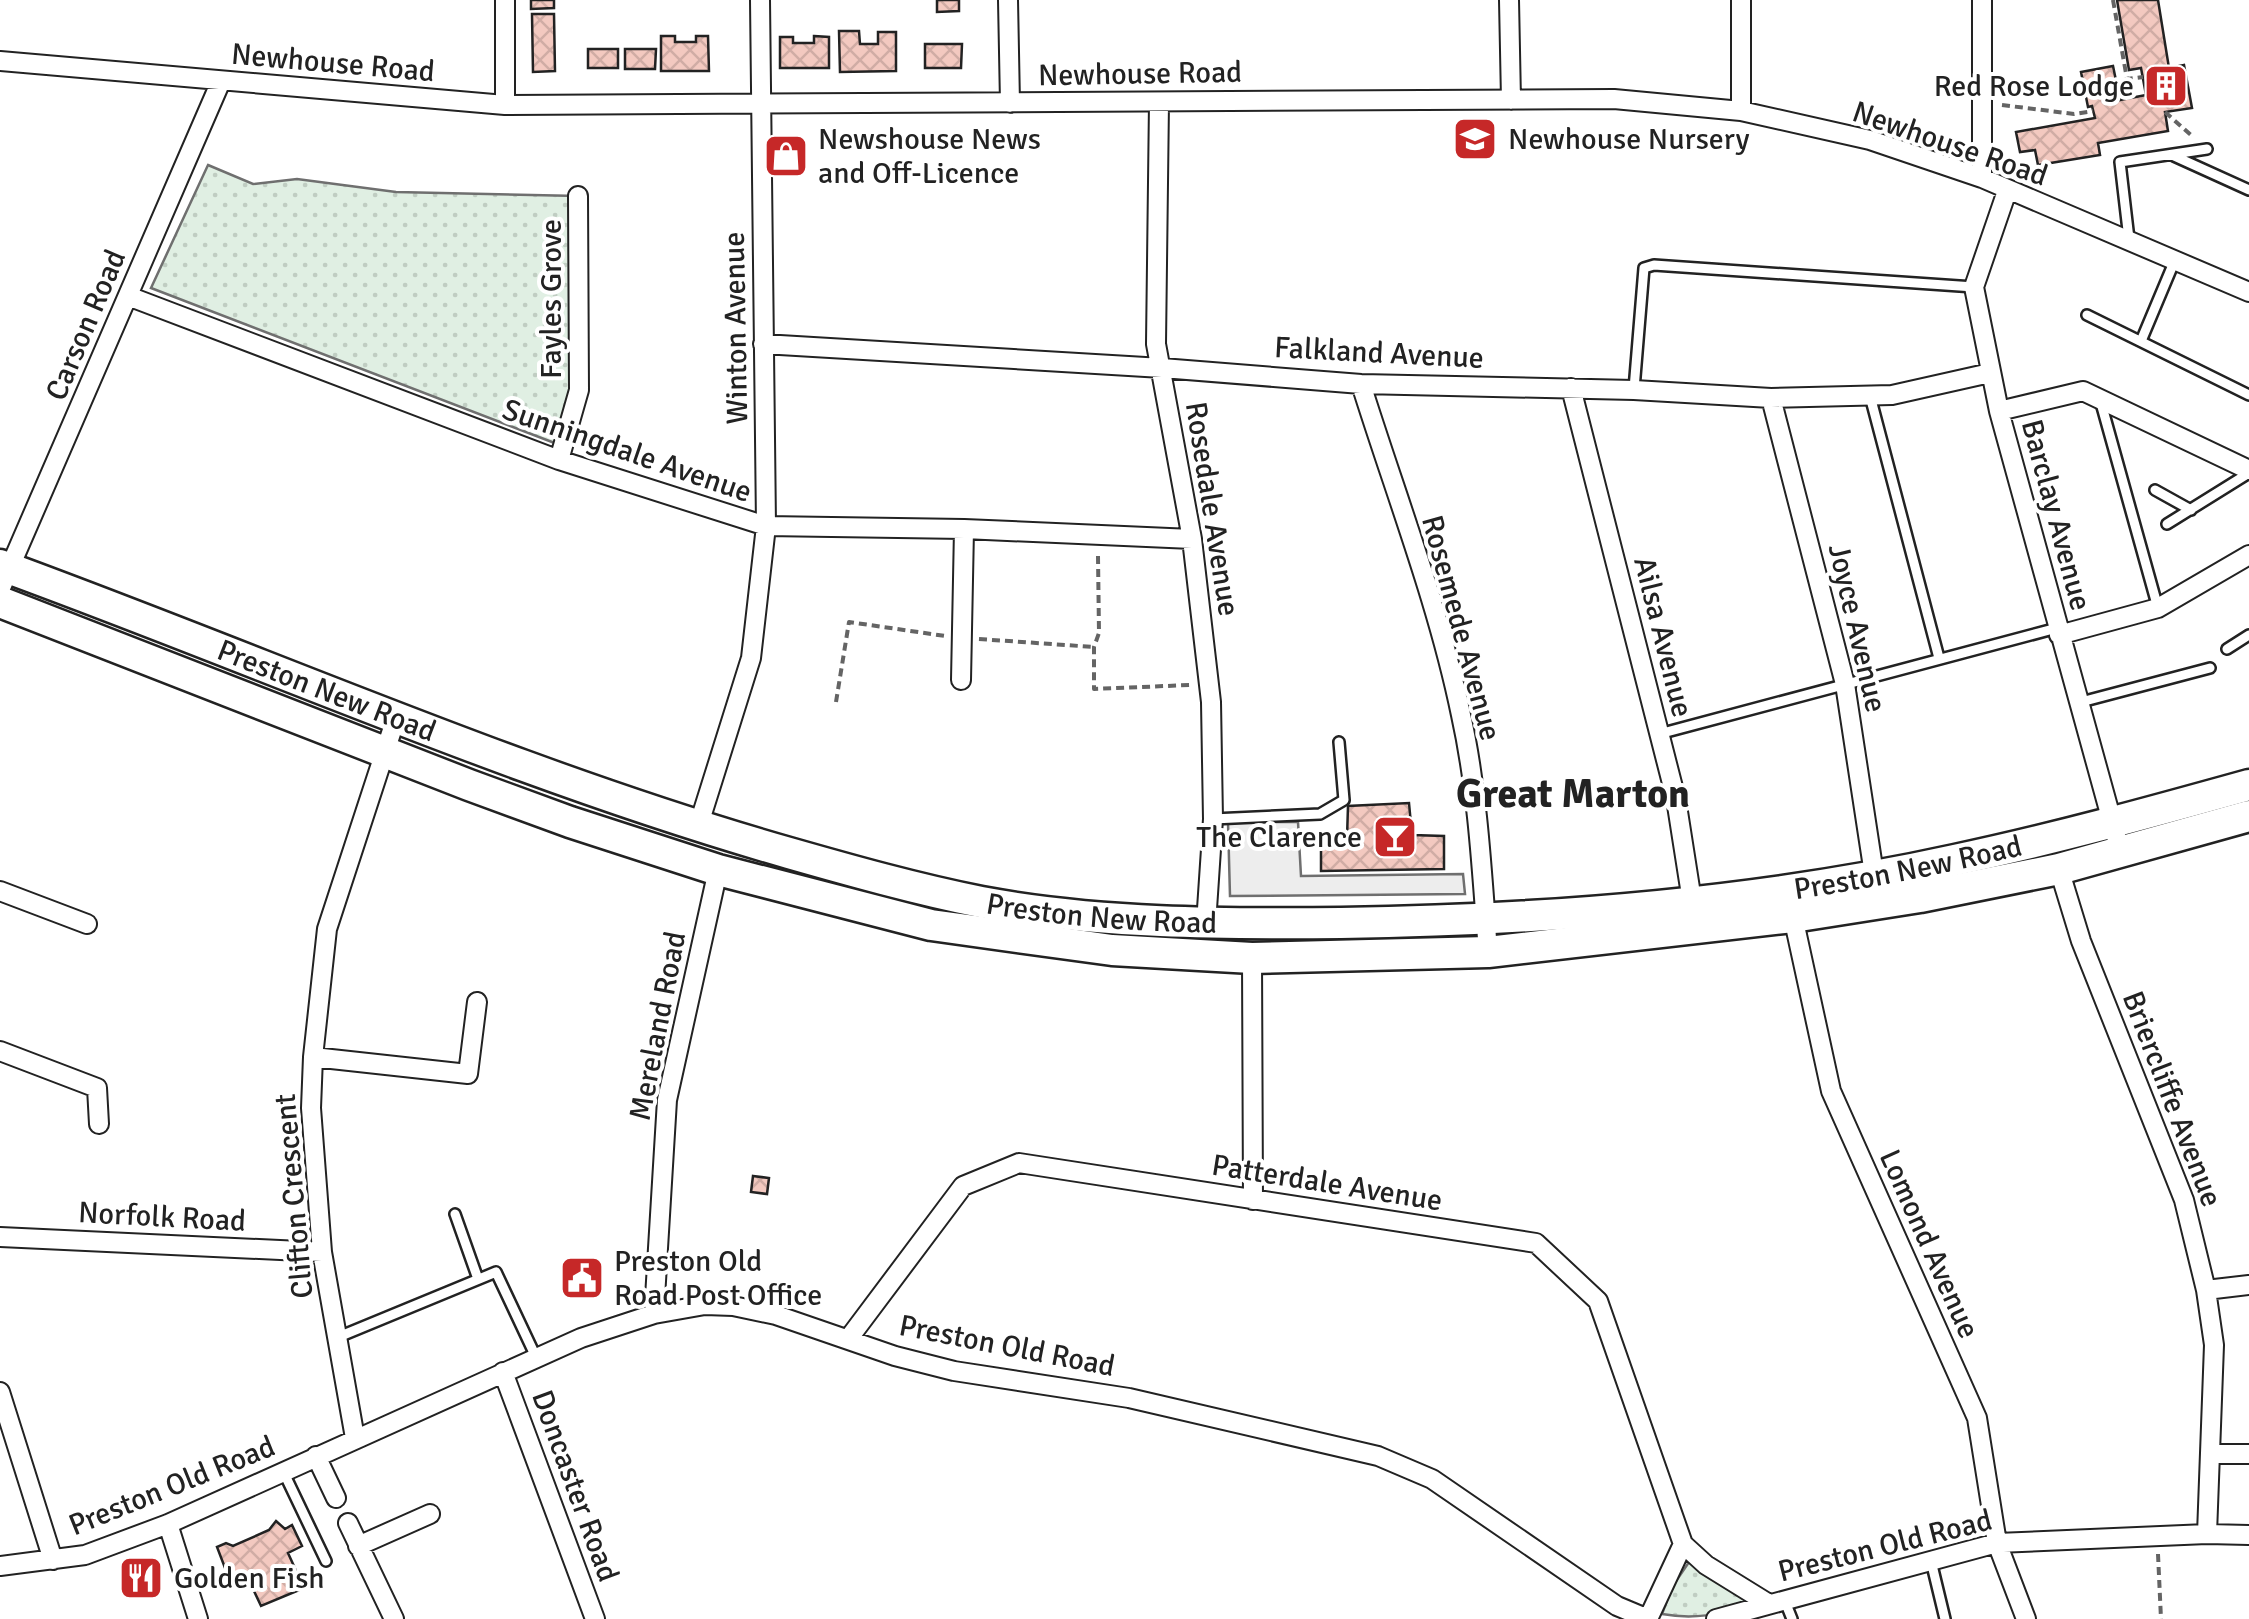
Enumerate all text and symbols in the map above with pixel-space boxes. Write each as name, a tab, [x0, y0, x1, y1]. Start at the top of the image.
street label: Newhouse Road	[230, 36, 436, 90]
street label: Newhouse Road	[1038, 54, 1242, 94]
building icon: Red Rose Lodge	[2143, 63, 2189, 109]
place label: Red Rose Lodge	[1934, 68, 2134, 105]
street label: Newhouse Road	[1848, 93, 2052, 195]
school or university icon: Newhouse Nursery	[1452, 116, 1498, 162]
place label: Newshouse News and Off-Licence	[818, 121, 1041, 192]
place label: Newhouse Nursery	[1508, 121, 1750, 158]
shop icon: Newshouse News and Off-Licence	[763, 133, 809, 179]
street label: Fayles Grove	[533, 219, 570, 379]
street label: Winton Avenue	[716, 231, 756, 425]
street label: Carson Road	[38, 244, 134, 406]
street label: Falkland Avenue	[1273, 329, 1485, 377]
street label: Sunningdale Avenue	[497, 391, 757, 511]
street label: Rosedale Avenue	[1177, 399, 1247, 619]
street label: Barclay Avenue	[2013, 415, 2099, 615]
street label: Rosemede Avenue	[1413, 511, 1509, 745]
street label: Joyce Avenue	[1820, 540, 1894, 716]
street label: Ailsa Avenue	[1625, 553, 1701, 721]
street label: Preston New Road	[212, 631, 441, 750]
district label: Great Marton	[1456, 769, 1690, 819]
bar icon: The Clarence	[1372, 814, 1418, 860]
place label: The Clarence	[1196, 819, 1362, 856]
street label: Preston New Road	[1791, 827, 2026, 908]
street label: Preston New Road	[984, 885, 1218, 941]
street label: Mereland Road	[622, 928, 694, 1124]
street label: Briercliffe Avenue	[2114, 986, 2230, 1212]
street label: Clifton Crescent	[267, 1092, 321, 1300]
street label: Lomond Avenue	[1871, 1144, 1987, 1344]
street label: Patterdale Avenue	[1209, 1147, 1445, 1219]
street label: Norfolk Road	[77, 1194, 247, 1240]
place label: Preston Old Road Post Office	[614, 1243, 822, 1314]
public building icon: Preston Old Road Post Office	[559, 1255, 605, 1301]
street label: Preston Old Road	[896, 1307, 1118, 1385]
street label: Doncaster Road	[523, 1385, 627, 1587]
street label: Preston Old Road	[64, 1428, 280, 1544]
street label: Preston Old Road	[1774, 1502, 1996, 1590]
restaurant icon: Golden Fish	[118, 1555, 164, 1601]
place label: Golden Fish	[174, 1560, 325, 1597]

